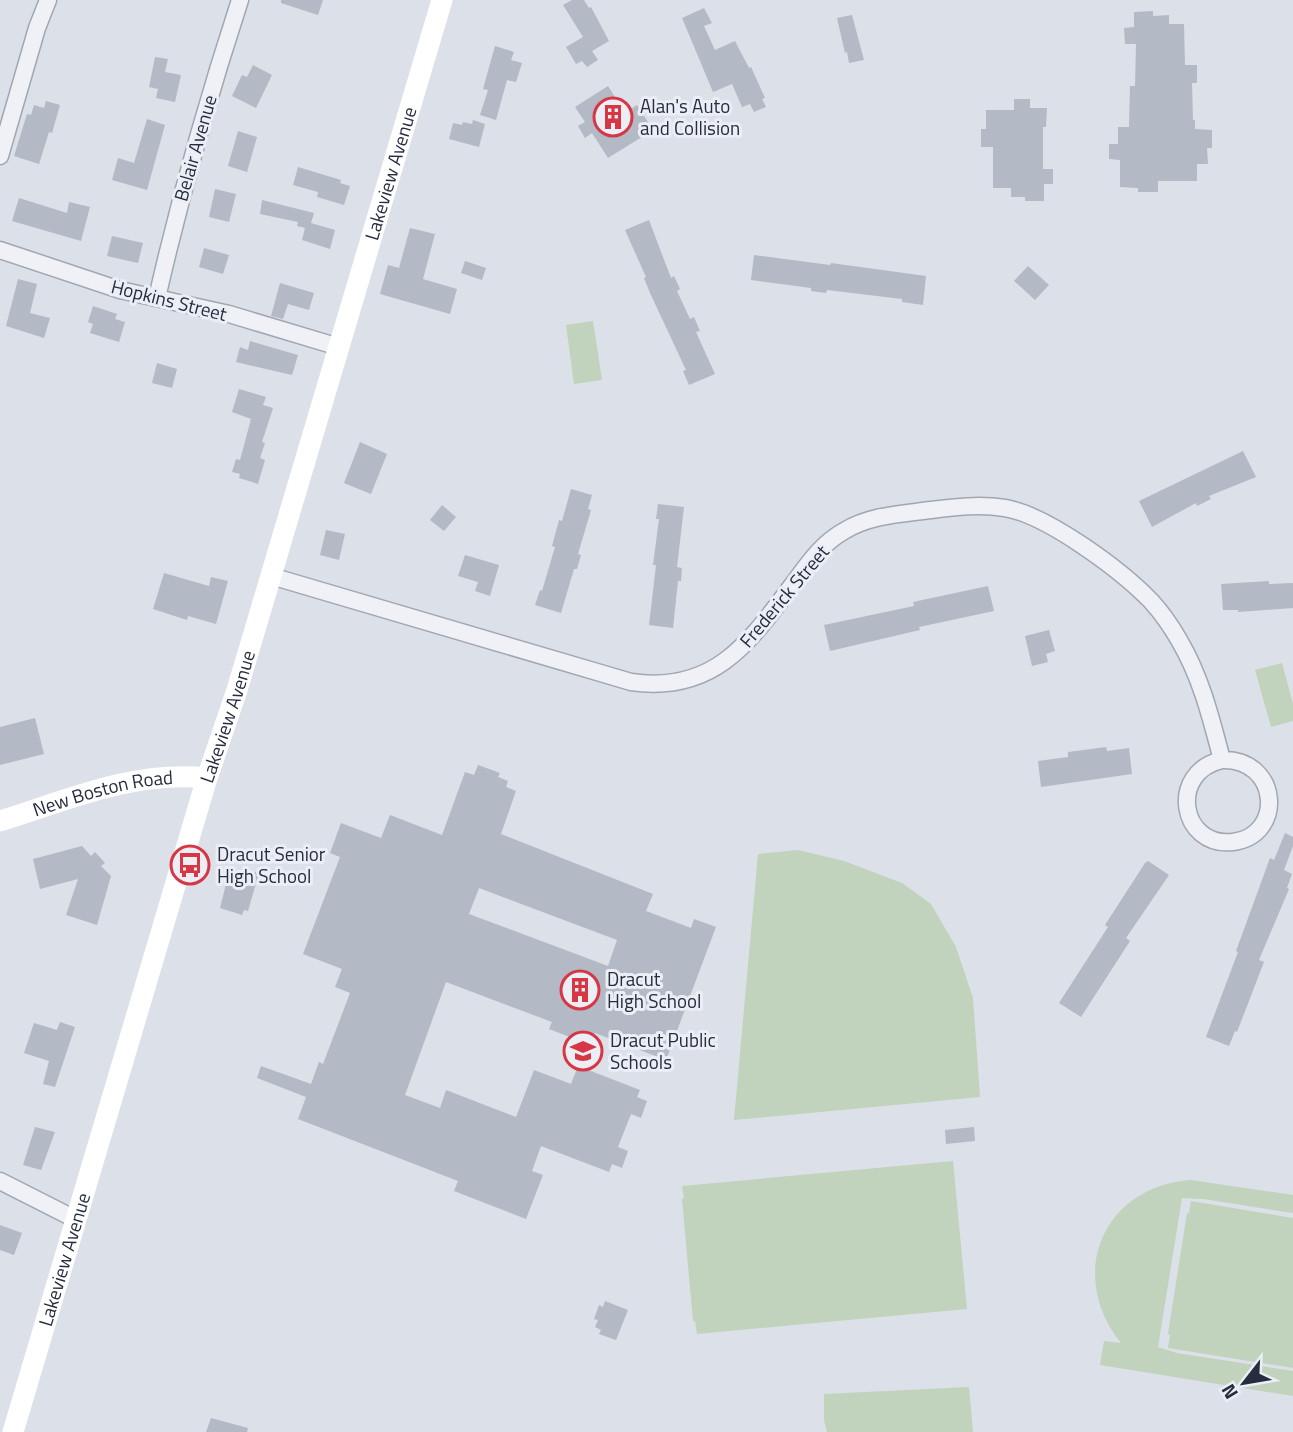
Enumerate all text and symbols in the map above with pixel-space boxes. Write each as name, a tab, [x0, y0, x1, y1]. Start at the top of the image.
street label: Belair Avenue	[165, 91, 224, 205]
place label: Alan's Auto and Collision	[640, 91, 740, 142]
building icon: Alan's Auto and Collision	[592, 96, 634, 138]
street label: Lakeview Avenue	[356, 103, 424, 244]
street label: Hopkins Street	[108, 271, 230, 328]
street label: Frederick Street	[732, 538, 836, 653]
street label: Lakeview Avenue	[191, 647, 262, 786]
street label: New Boston Road	[29, 762, 174, 823]
place label: Dracut Senior High School	[217, 839, 326, 890]
bus stop icon: Dracut Senior High School	[169, 844, 211, 886]
place label: Dracut High School	[607, 964, 701, 1015]
building icon: Dracut High School	[559, 969, 601, 1011]
place label: Dracut Public Schools	[610, 1025, 716, 1076]
school or university icon: Dracut Public Schools	[562, 1030, 604, 1072]
street label: Lakeview Avenue	[30, 1189, 97, 1330]
north arrow	[1209, 1348, 1279, 1418]
text: N	[1213, 1379, 1245, 1405]

